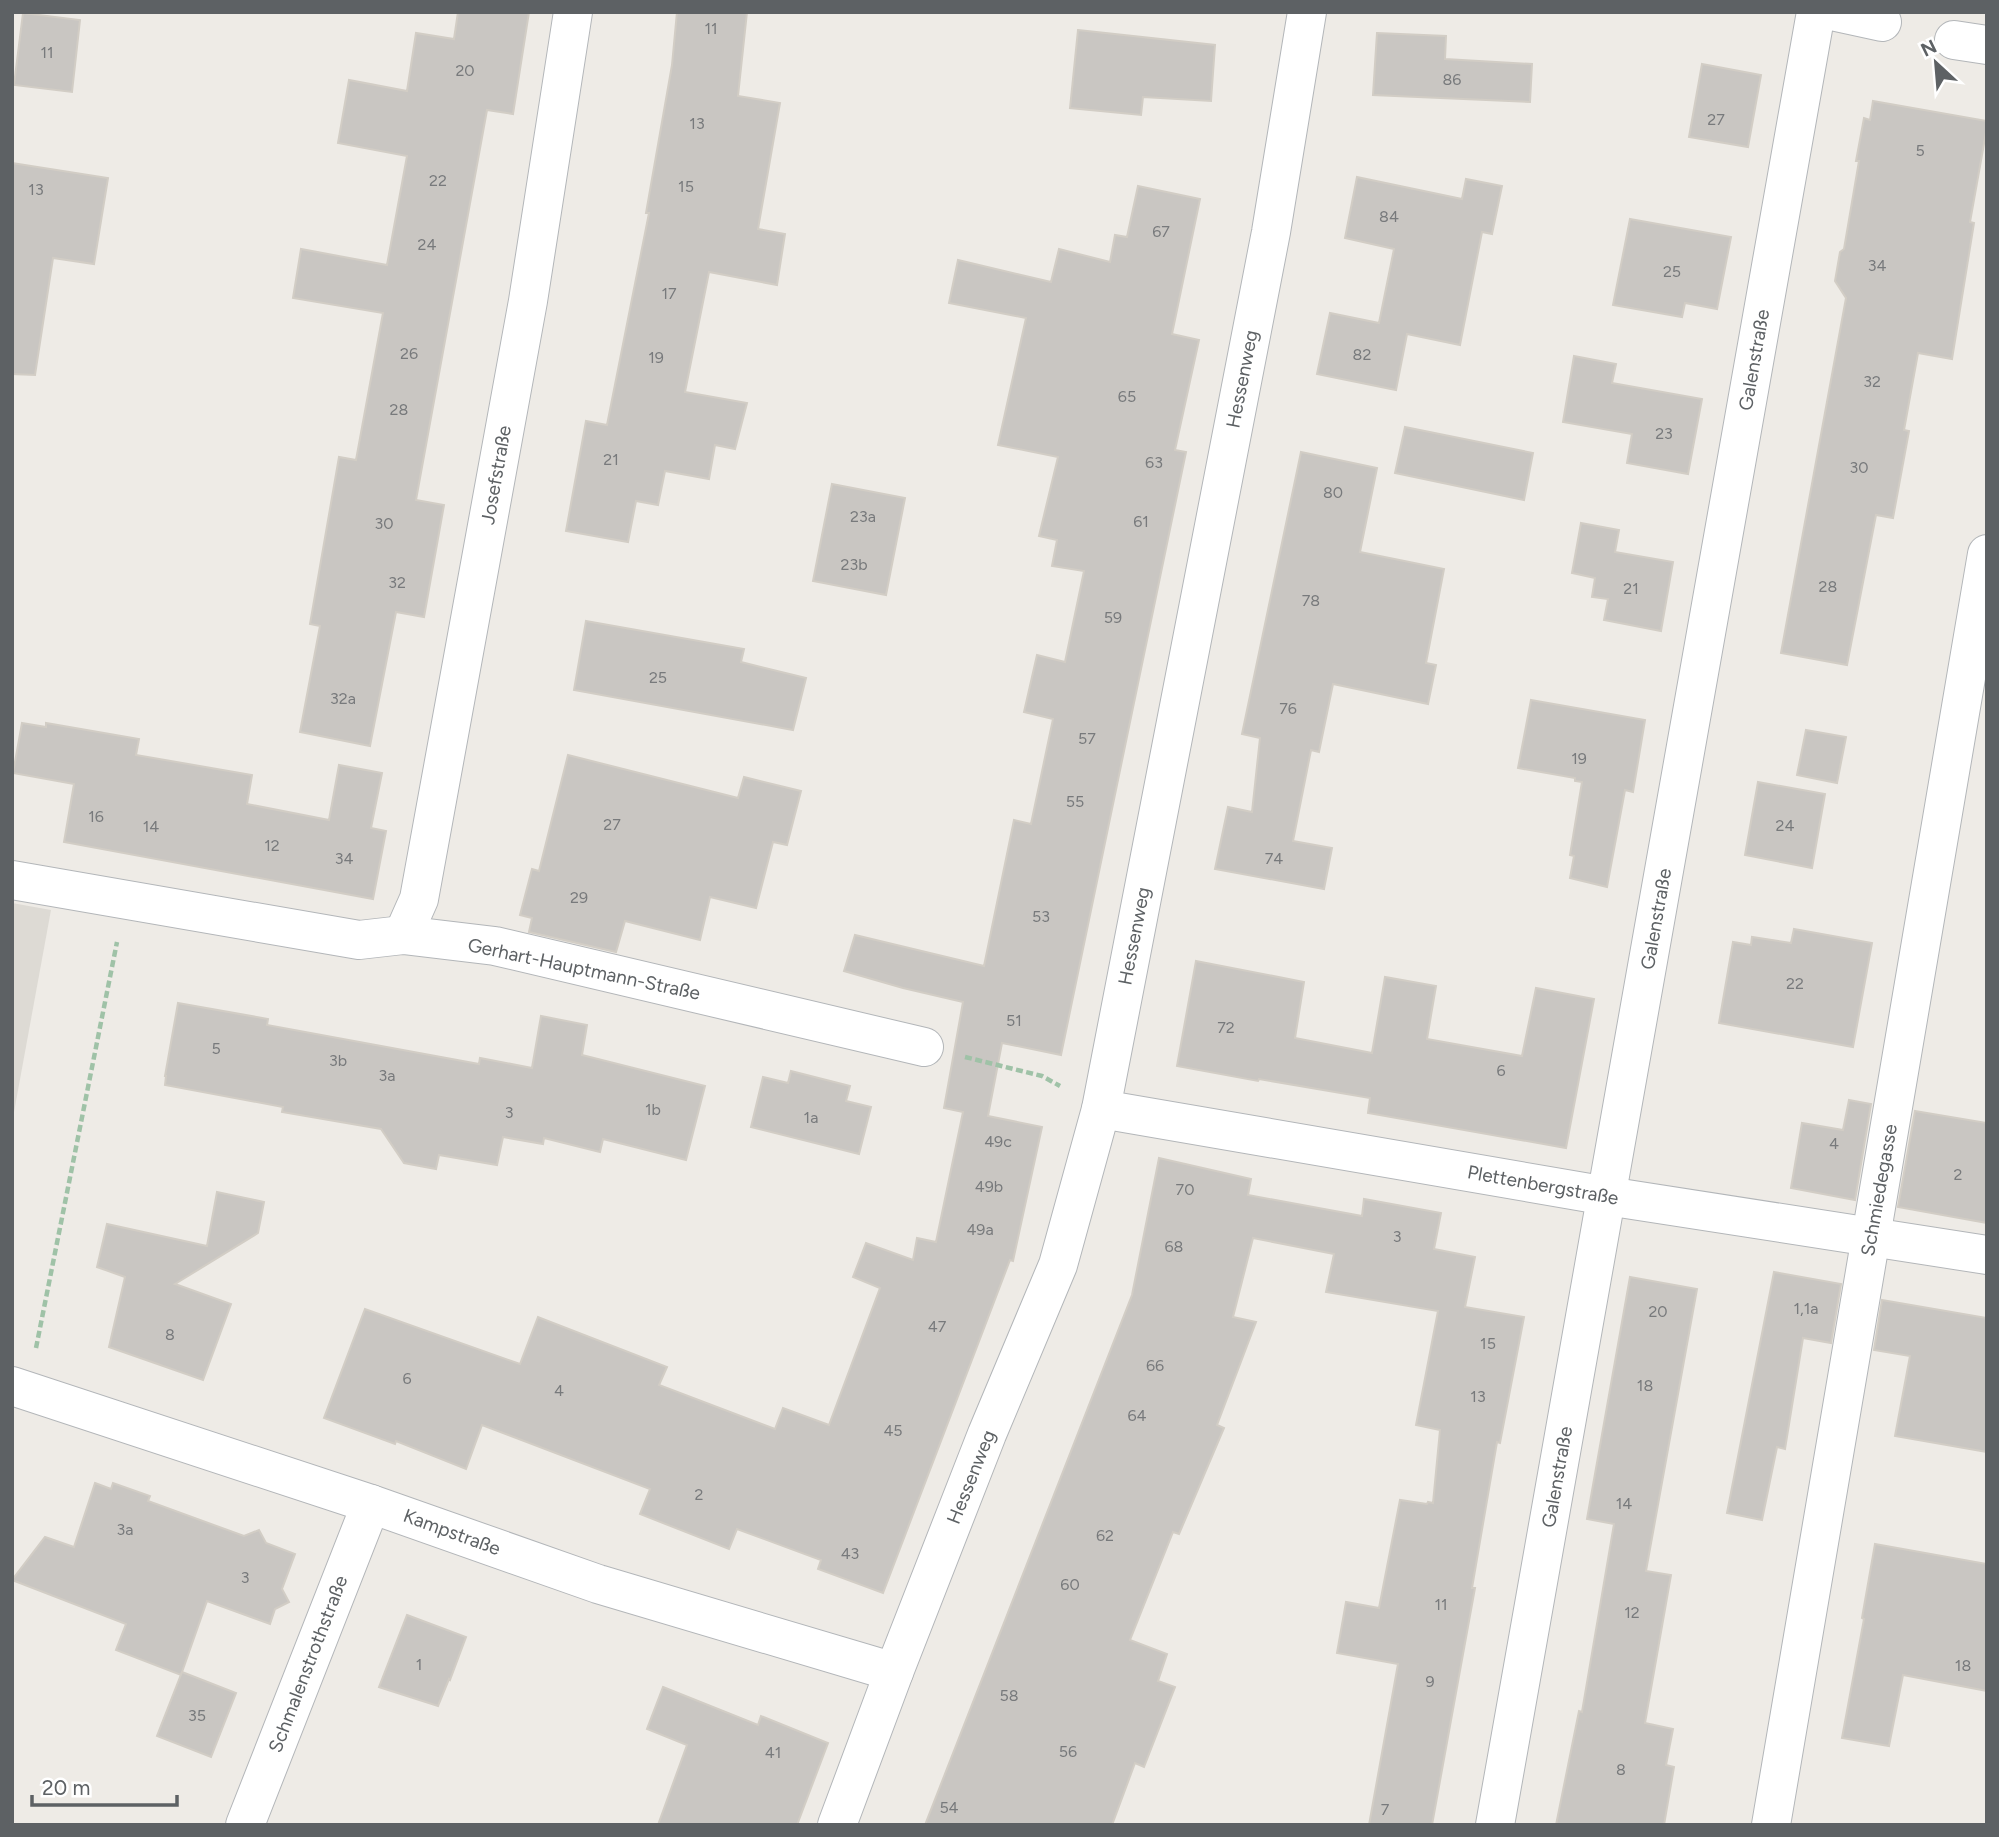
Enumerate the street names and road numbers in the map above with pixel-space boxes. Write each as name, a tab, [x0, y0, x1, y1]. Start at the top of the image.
street label: Galenstraße	[1734, 308, 1774, 412]
street label: Hessenweg	[1221, 328, 1263, 430]
street label: Josefstraße	[476, 424, 516, 526]
street label: Galenstraße	[1636, 867, 1676, 971]
street label: Hessenweg	[1113, 885, 1155, 987]
street label: Gerhart-Hauptmann-Straße	[466, 933, 702, 1005]
street label: Schmiedegasse	[1856, 1122, 1902, 1258]
street label: Plettenbergstraße	[1466, 1160, 1620, 1210]
street label: Galenstraße	[1537, 1425, 1577, 1529]
street label: Hessenweg	[942, 1427, 1000, 1527]
street label: Kampstraße	[400, 1504, 504, 1560]
street label: Schmalenstrothstraße	[264, 1572, 352, 1756]

